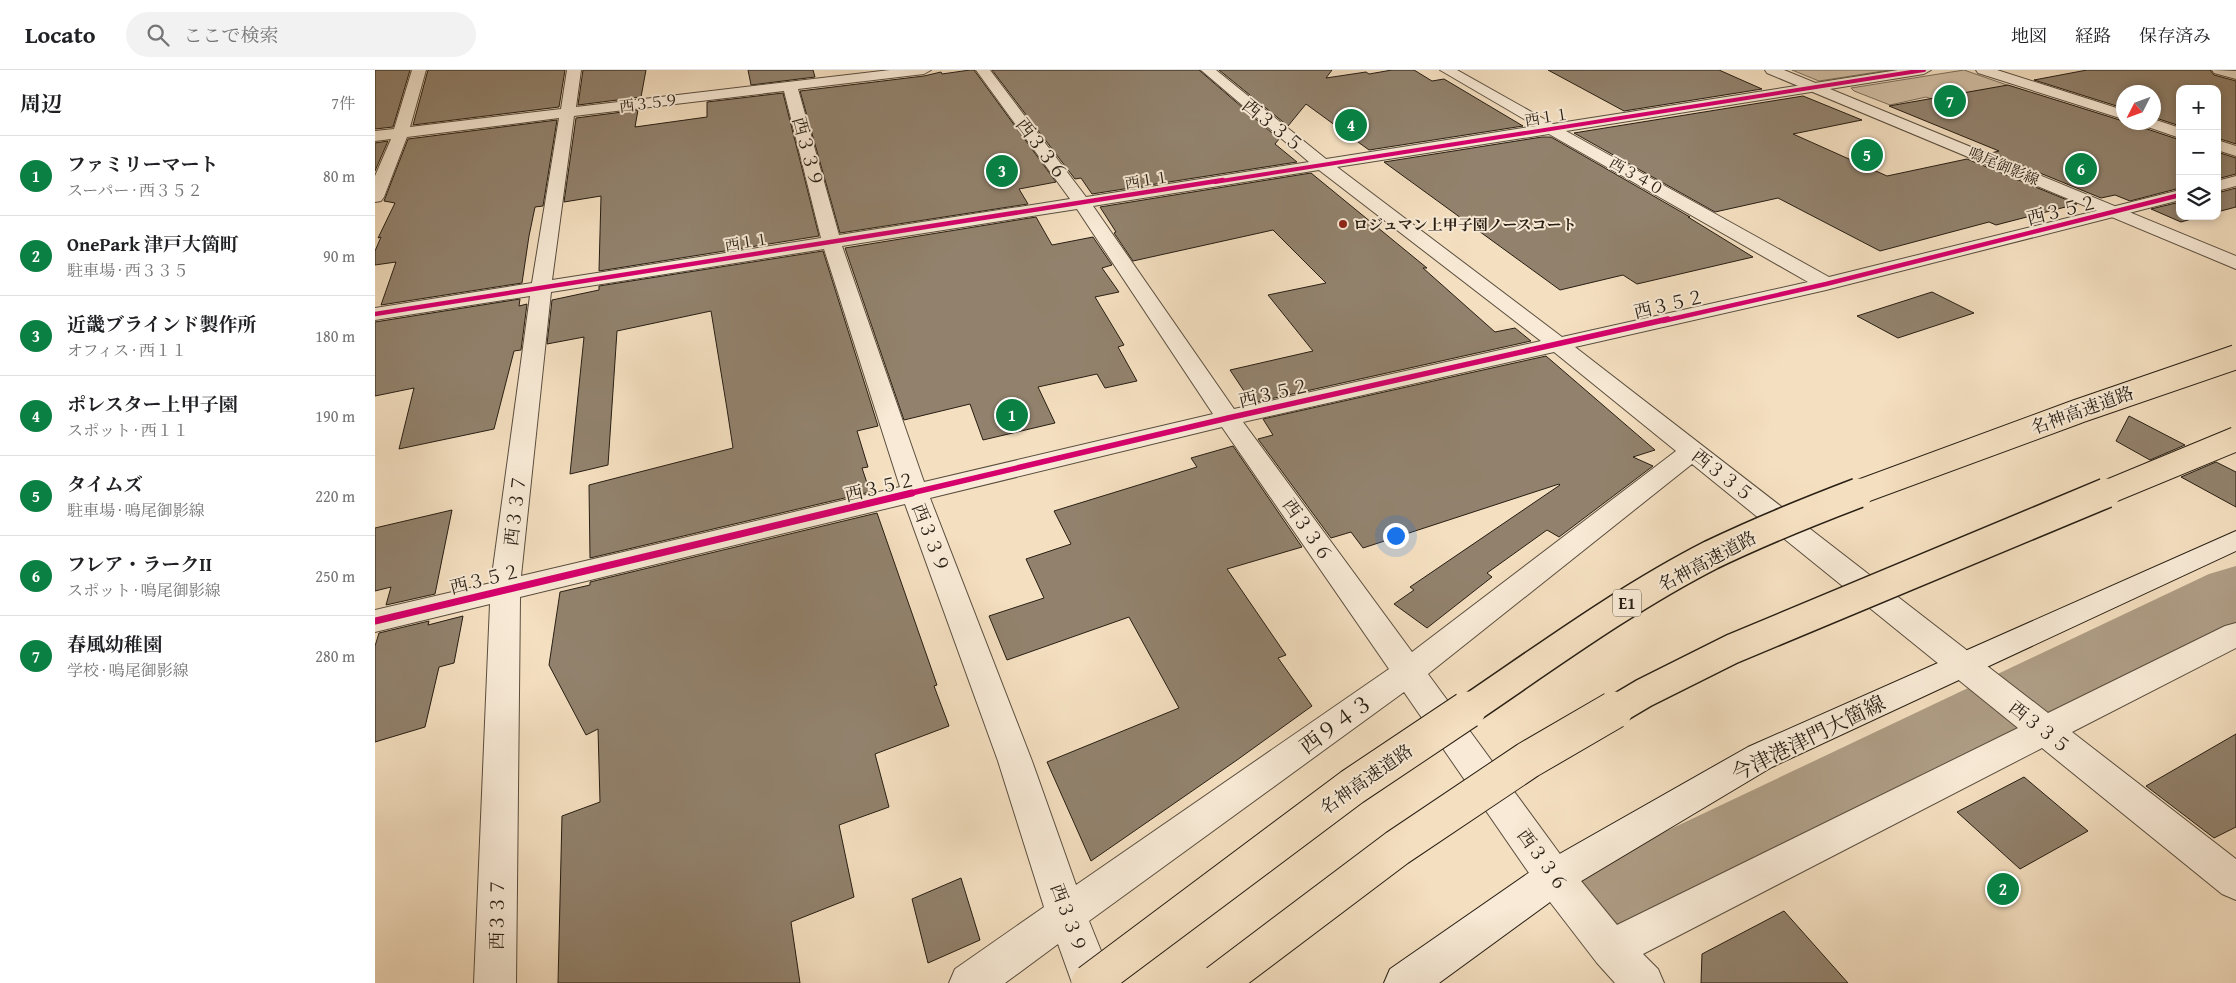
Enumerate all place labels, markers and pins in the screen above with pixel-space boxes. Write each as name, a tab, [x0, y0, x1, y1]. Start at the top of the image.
pin: 7	[1934, 82, 1966, 120]
pin: 4	[1335, 106, 1367, 144]
pin: 5	[1851, 136, 1883, 174]
pin: 6	[2065, 150, 2097, 188]
pin: 3	[986, 152, 1018, 190]
place label: ロジュマン上甲子園ノースコート	[1353, 214, 1577, 235]
marker: ロジュマン上甲子園ノースコート	[1337, 218, 1349, 230]
pin: 1	[996, 396, 1028, 434]
pin: 2	[1987, 870, 2019, 908]

